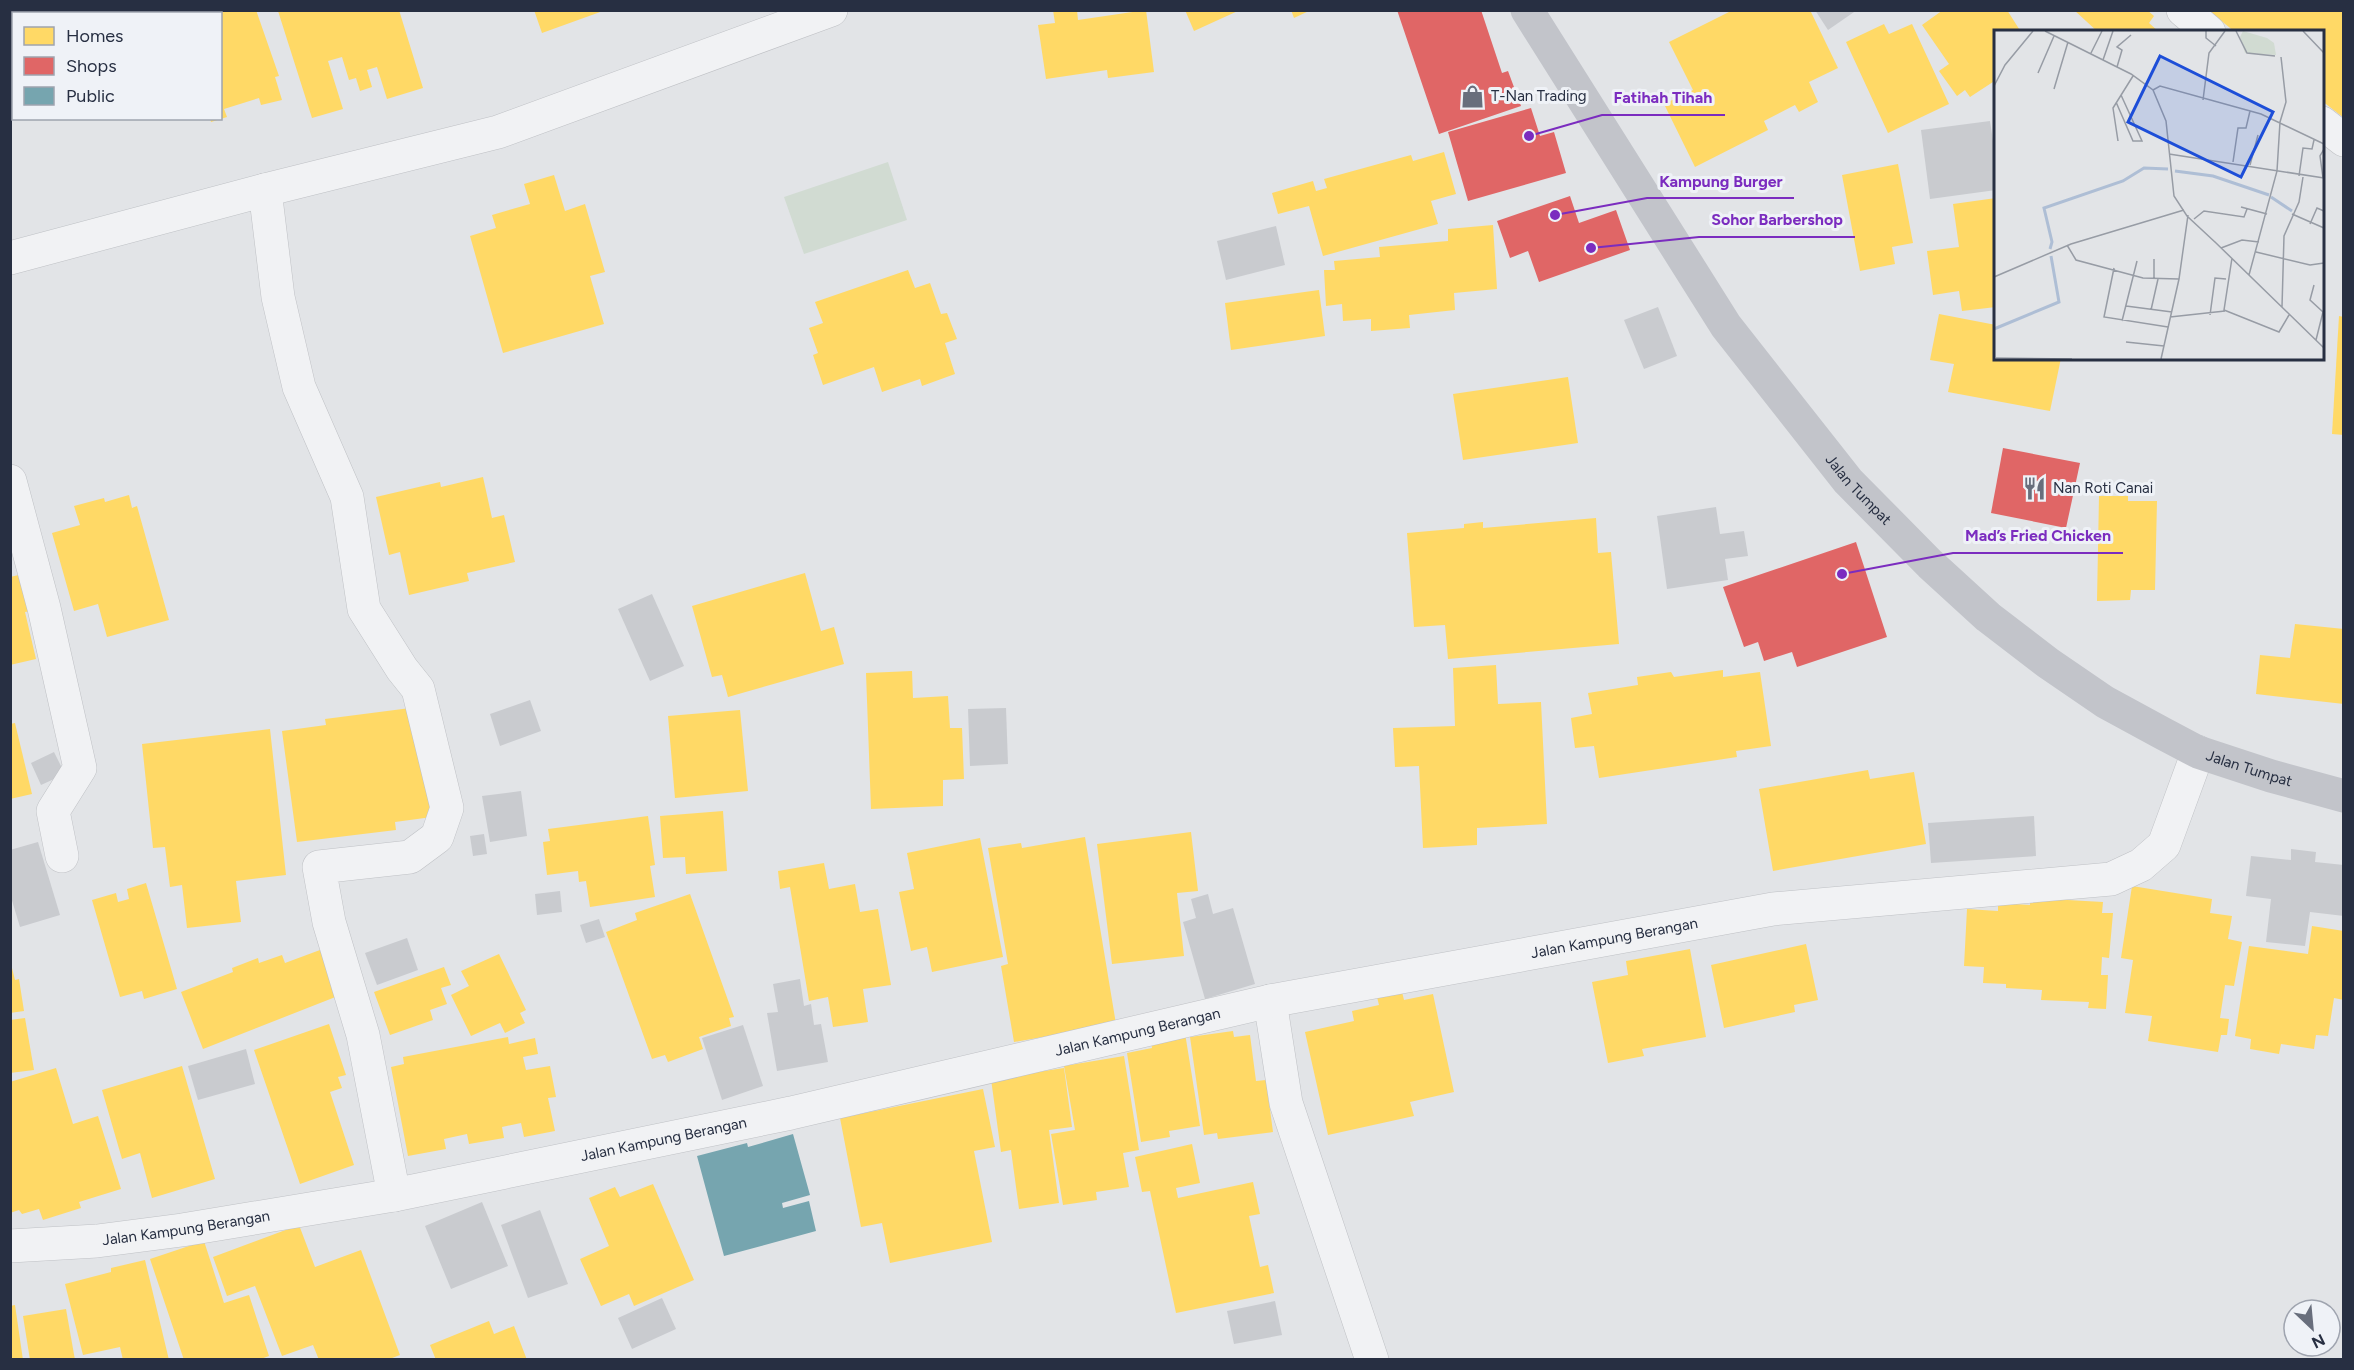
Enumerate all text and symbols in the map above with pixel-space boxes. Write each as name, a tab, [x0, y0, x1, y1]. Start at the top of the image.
legend	[12, 12, 222, 120]
text: Homes	[66, 25, 124, 47]
inset map	[1994, 30, 2324, 360]
text: Shops	[66, 55, 117, 77]
callout: Fatihah Tihah	[1602, 81, 1725, 115]
shop icon: T-Nan Trading	[1460, 83, 1486, 109]
text: Public	[66, 85, 115, 107]
place label: T-Nan Trading	[1491, 87, 1587, 105]
text: Fatihah Tihah	[1614, 88, 1712, 107]
callout: Kampung Burger	[1647, 164, 1794, 198]
text: Kampung Burger	[1659, 172, 1783, 191]
callout: Sohor Barbershop	[1699, 203, 1855, 237]
text: Sohor Barbershop	[1711, 210, 1843, 229]
street label: Jalan Tumpat	[1822, 451, 1895, 529]
restaurant icon: Nan Roti Canai	[2022, 475, 2048, 501]
place label: Nan Roti Canai	[2053, 479, 2153, 497]
callout: Mad’s Fried Chicken	[1953, 519, 2123, 553]
text: Mad’s Fried Chicken	[1965, 526, 2111, 545]
street label: Jalan Tumpat	[2204, 746, 2295, 790]
street label: Jalan Kampung Berangan	[1529, 914, 1699, 962]
street label: Jalan Kampung Berangan	[1053, 1004, 1222, 1060]
street label: Jalan Kampung Berangan	[579, 1113, 748, 1165]
street label: Jalan Kampung Berangan	[101, 1207, 271, 1249]
north arrow	[2282, 1298, 2342, 1358]
text: N	[2309, 1330, 2328, 1352]

